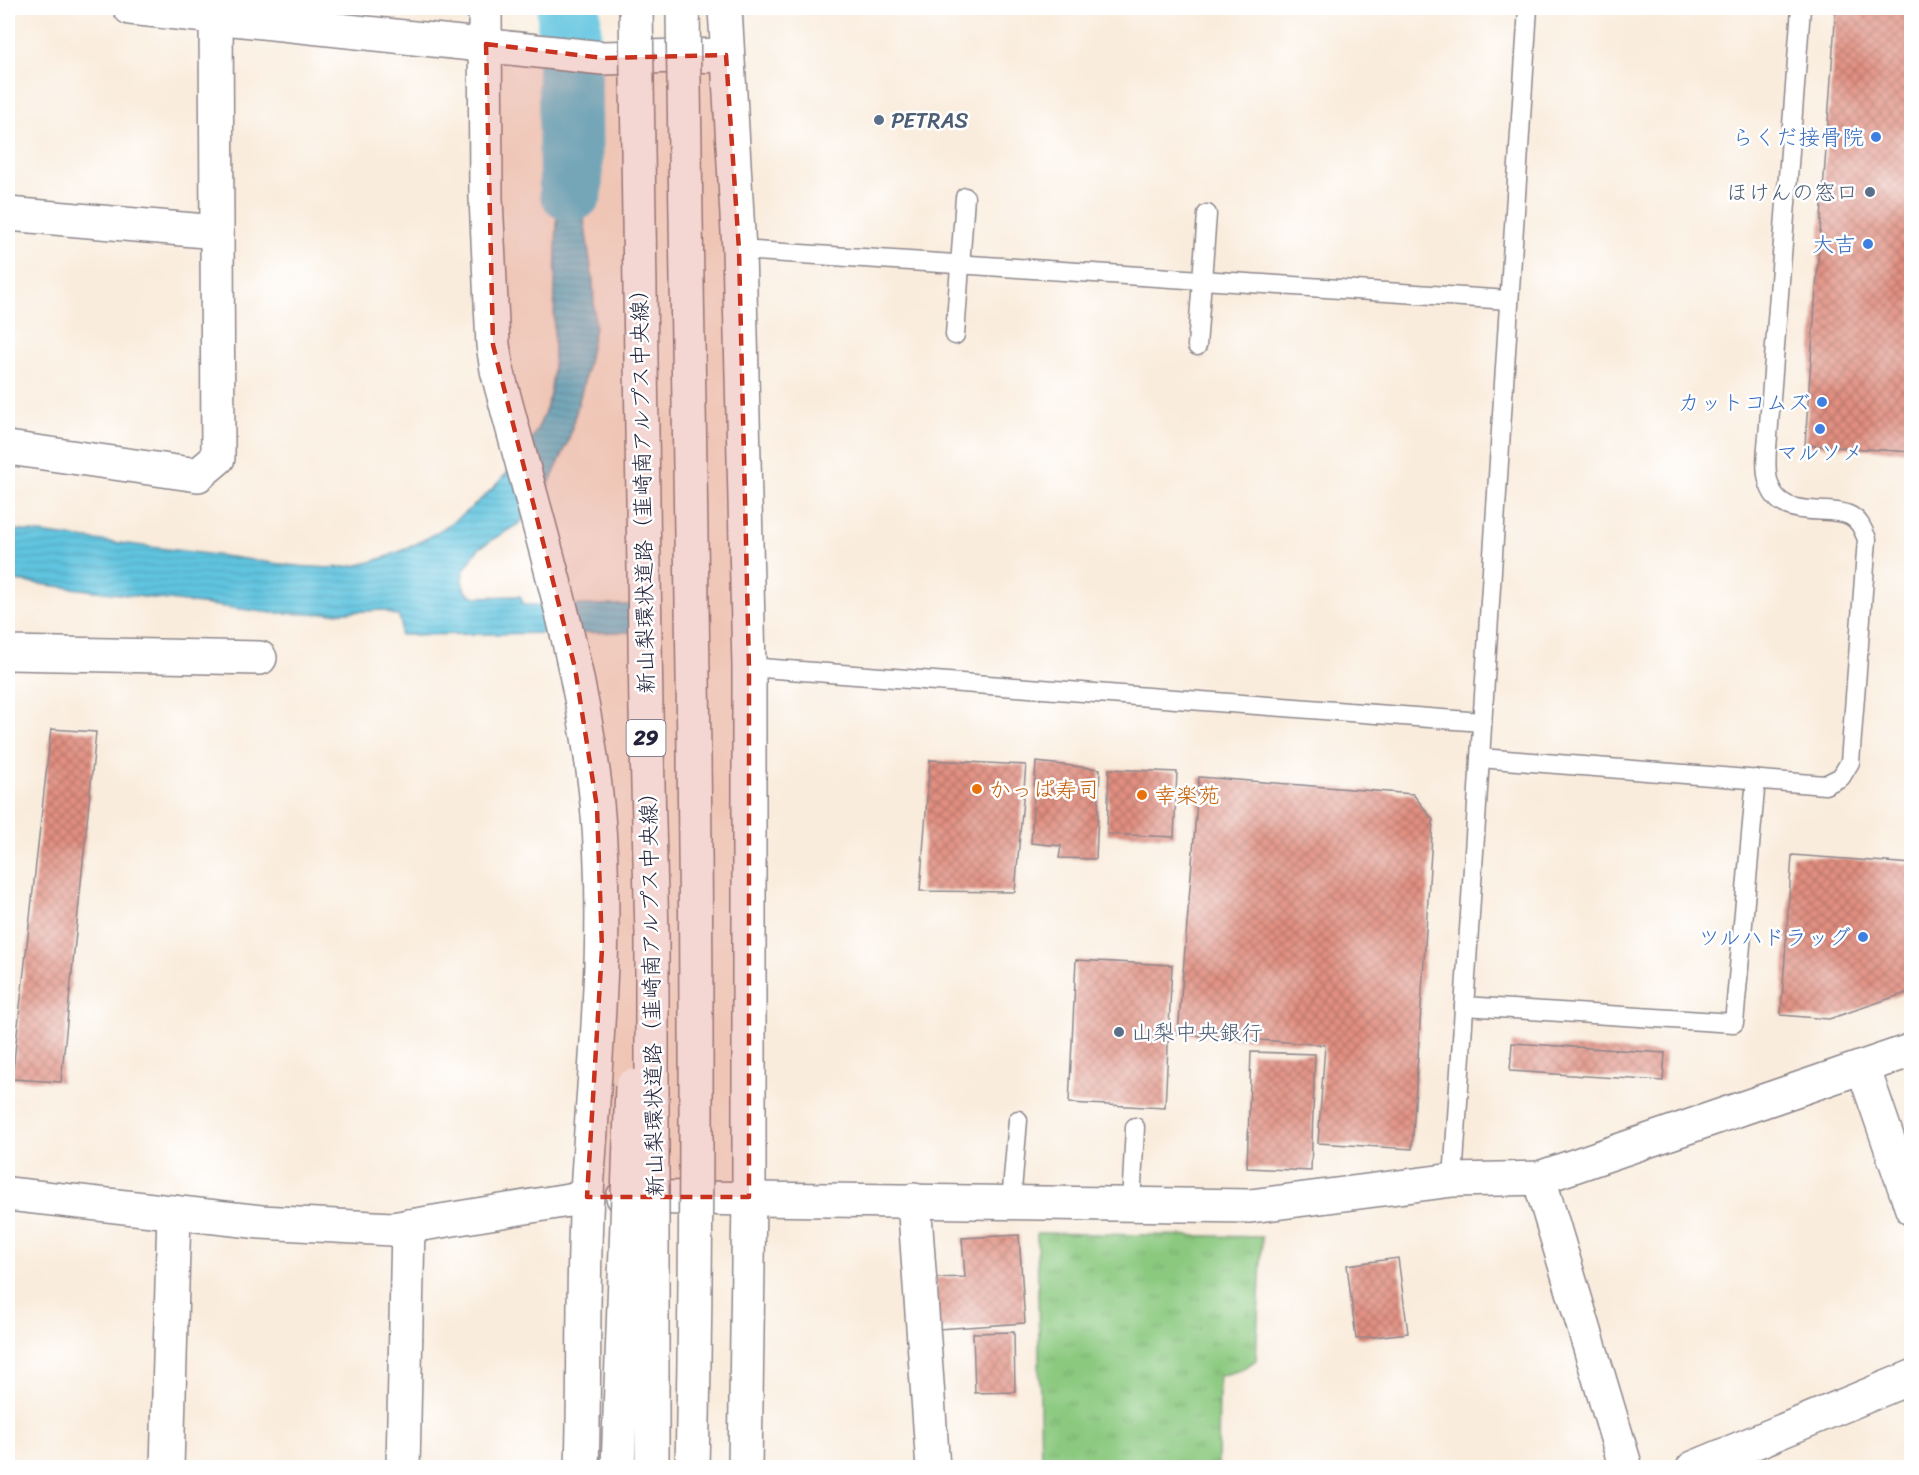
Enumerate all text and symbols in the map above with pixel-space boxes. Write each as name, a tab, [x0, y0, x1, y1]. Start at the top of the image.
place label: PETRAS	[891, 101, 969, 140]
marker: PETRAS	[872, 113, 886, 127]
place label: らくだ接骨院	[1732, 118, 1864, 157]
marker: らくだ接骨院	[1869, 130, 1883, 144]
place label: ほけんの窓口	[1726, 173, 1858, 212]
marker: ほけんの窓口	[1863, 185, 1877, 199]
place label: 大吉	[1812, 225, 1856, 264]
marker: 大吉	[1861, 237, 1875, 251]
street label: 新山梨環状道路（韮崎南アルプス中央線）	[619, 278, 666, 694]
place label: カットコムズ	[1678, 383, 1810, 422]
marker: カットコムズ	[1815, 395, 1829, 409]
marker: マルソメ	[1813, 422, 1827, 436]
place label: マルソメ	[1776, 433, 1864, 472]
road number: 29	[626, 720, 666, 756]
place label: かっぱ寿司	[989, 770, 1099, 809]
place label: 幸楽苑	[1154, 776, 1220, 815]
street label: 新山梨環状道路（韮崎南アルプス中央線）	[628, 781, 675, 1197]
marker: かっぱ寿司	[970, 782, 984, 796]
marker: 幸楽苑	[1135, 788, 1149, 802]
place label: ツルハドラッグ	[1698, 918, 1851, 957]
marker: ツルハドラッグ	[1856, 930, 1870, 944]
place label: 山梨中央銀行	[1131, 1013, 1263, 1052]
marker: 山梨中央銀行	[1112, 1025, 1126, 1039]

